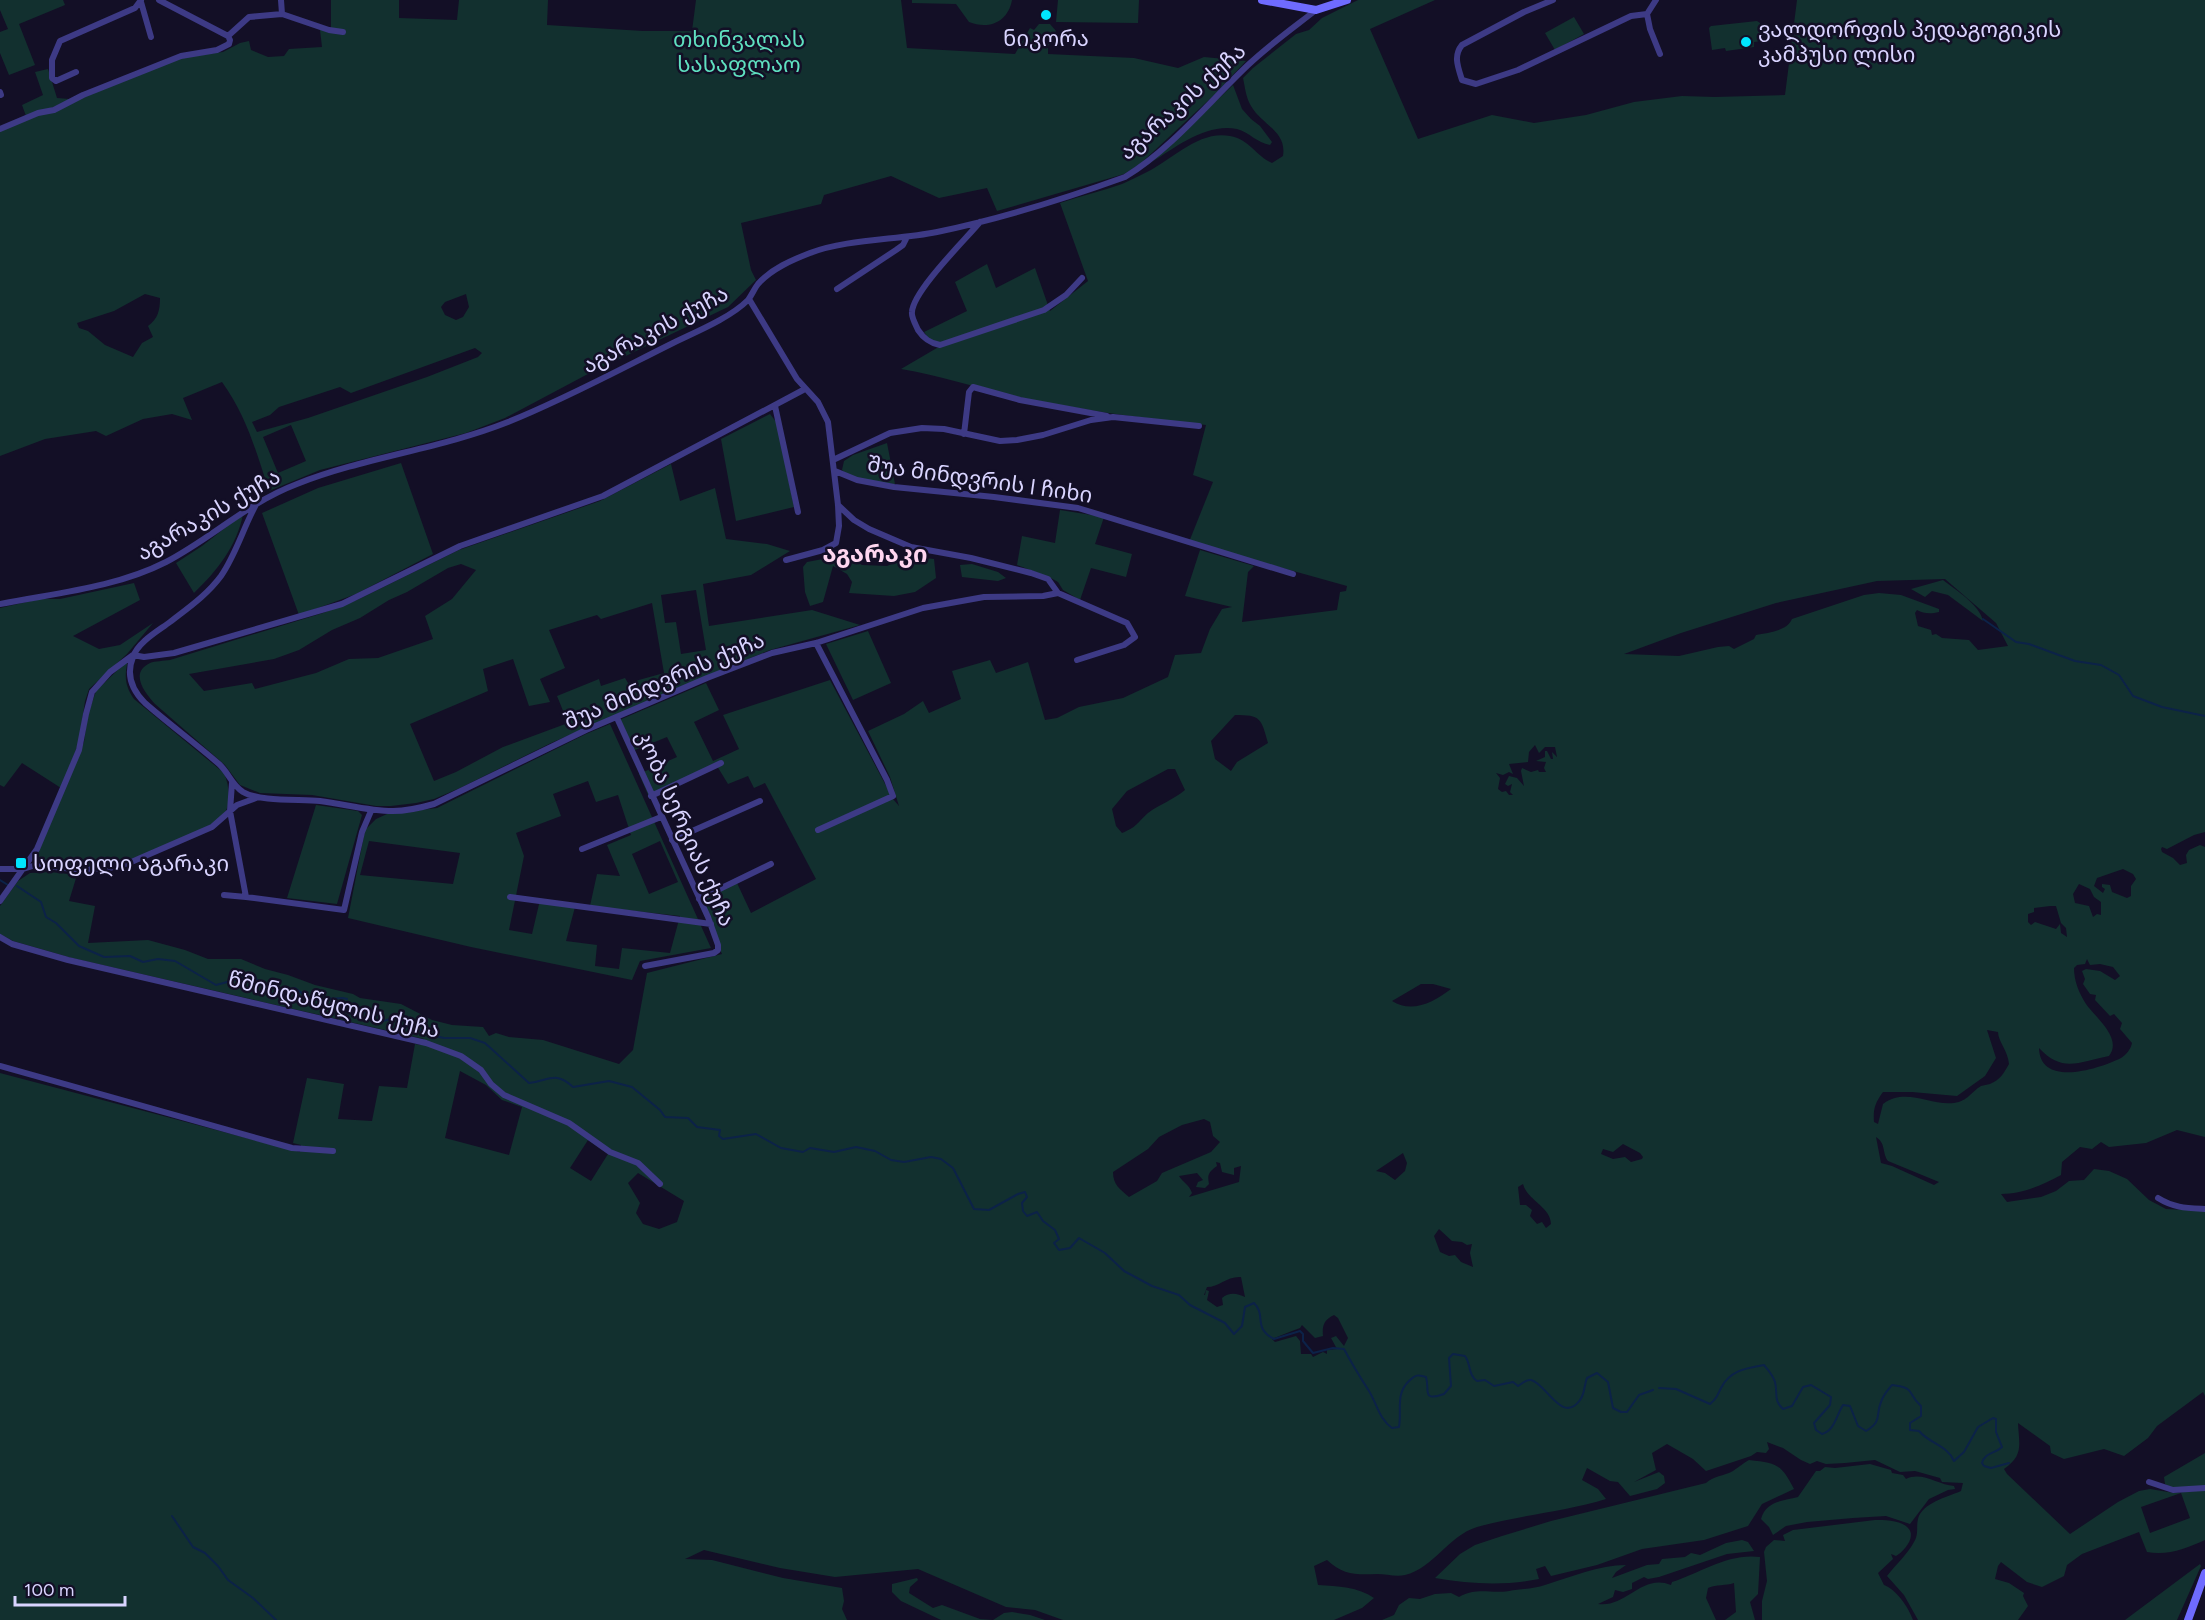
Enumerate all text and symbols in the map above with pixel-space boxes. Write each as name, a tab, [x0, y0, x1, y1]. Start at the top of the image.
marker: ნიკორა	[1039, 8, 1053, 22]
place label: ვალდორფის პედაგოგიკის კამპუსი ლისი	[1758, 16, 2061, 68]
place label: ნიკორა	[1003, 25, 1089, 52]
park label: თხინვალას სასაფლაო	[673, 26, 805, 78]
marker: ვალდორფის პედაგოგიკის კამპუსი ლისი	[1739, 35, 1753, 49]
street label: აგარაკის ქუჩა	[1113, 37, 1251, 165]
street label: აგარაკის ქუჩა	[578, 280, 733, 379]
street label: შუა მინდვრის I ჩიხი	[866, 450, 1094, 509]
street label: აგარაკის ქუჩა	[132, 462, 285, 566]
district label: აგარაკი	[822, 539, 928, 568]
street label: შუა მინდვრის ქუჩა	[560, 626, 769, 735]
street label: კობა სერგიას ქუჩა	[630, 726, 741, 930]
place label: სოფელი აგარაკი	[33, 850, 229, 877]
marker: სოფელი აგარაკი	[14, 856, 28, 870]
street label: წმინდაწყლის ქუჩა	[225, 965, 443, 1044]
scale bar	[15, 1569, 124, 1607]
text: 100 m	[24, 1579, 74, 1601]

